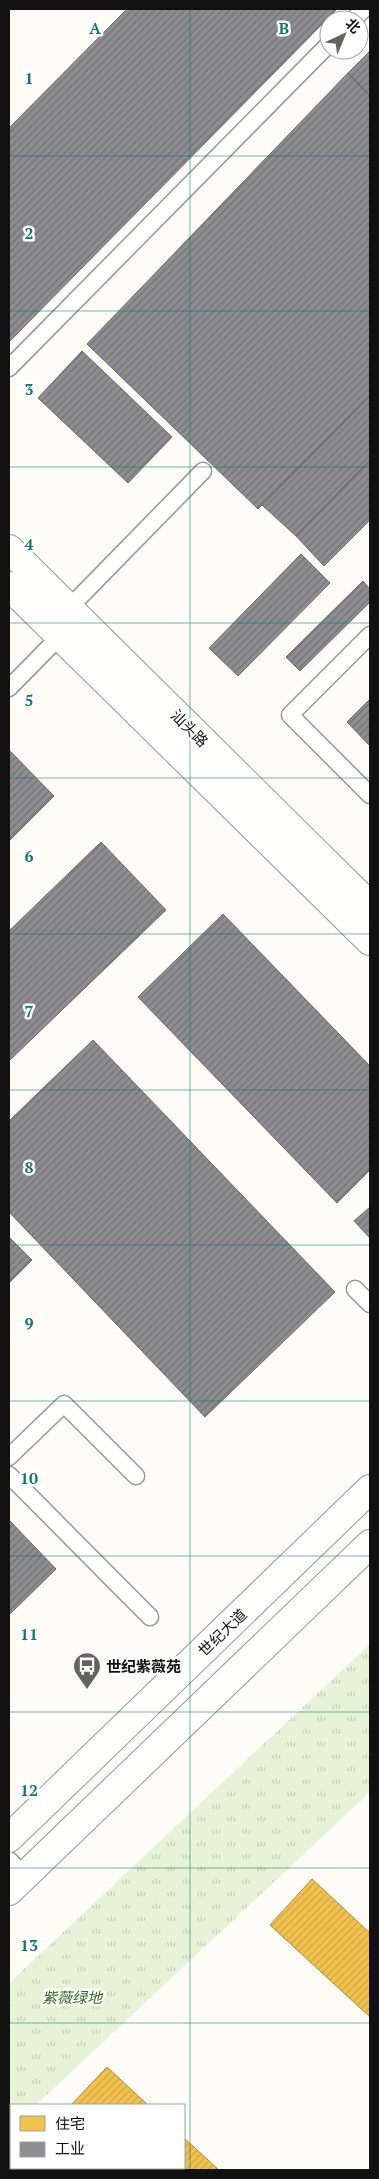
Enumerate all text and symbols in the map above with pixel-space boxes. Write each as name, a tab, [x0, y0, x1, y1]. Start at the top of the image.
north arrow	[319, 10, 369, 60]
text: 北	[342, 14, 365, 37]
text: A	[89, 17, 101, 39]
text: B	[279, 17, 289, 39]
text: 1	[24, 67, 34, 89]
text: 2	[24, 222, 34, 244]
text: 3	[24, 378, 34, 400]
text: 4	[24, 533, 34, 555]
text: 5	[24, 689, 34, 711]
street label: 汕头路	[167, 705, 213, 751]
text: 6	[24, 845, 34, 867]
text: 7	[24, 1000, 34, 1022]
text: 8	[24, 1156, 34, 1178]
text: 9	[24, 1312, 34, 1334]
text: 10	[20, 1467, 38, 1489]
street label: 世纪大道	[193, 1604, 251, 1660]
text: 11	[20, 1623, 38, 1645]
bus stop icon: 世纪紫薇苑	[72, 1651, 102, 1690]
place label: 世纪紫薇苑	[106, 1656, 181, 1676]
text: 12	[20, 1779, 38, 1801]
text: 13	[20, 1934, 38, 1956]
park label: 紫薇绿地	[42, 1987, 104, 2007]
legend	[10, 2104, 185, 2169]
text: 住宅	[55, 2113, 85, 2133]
text: 工业	[55, 2138, 85, 2158]

